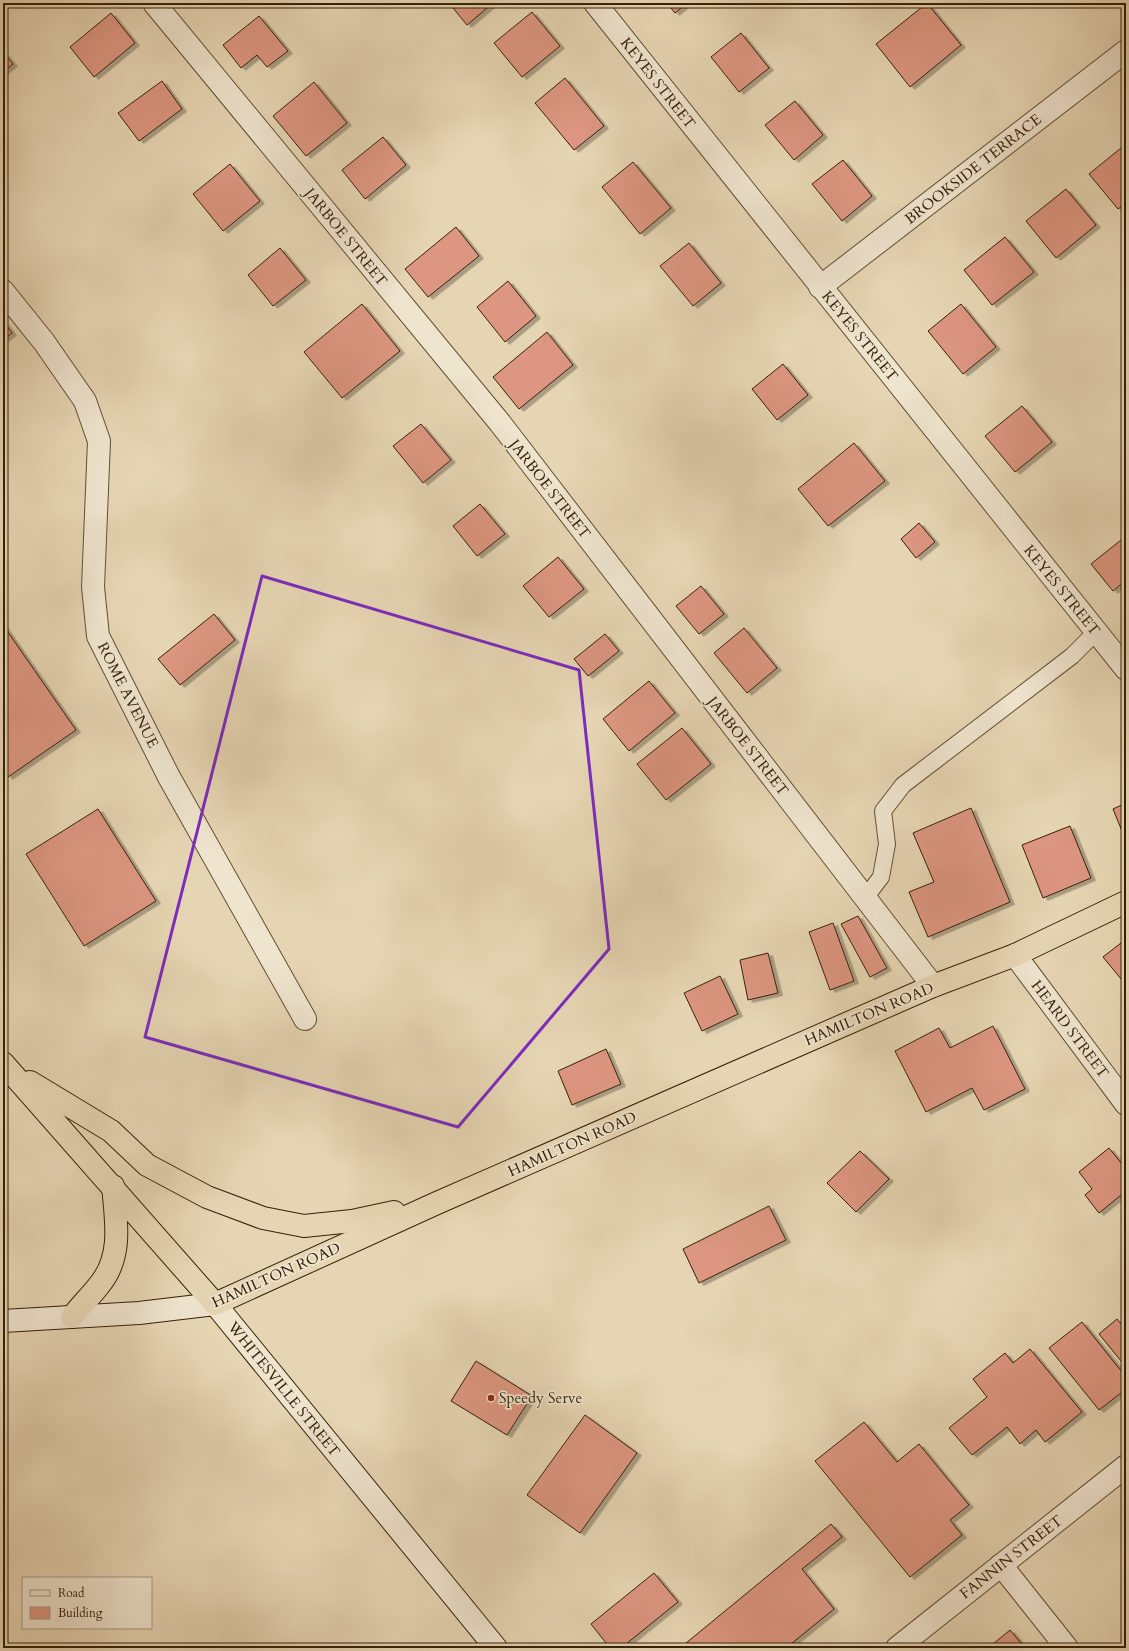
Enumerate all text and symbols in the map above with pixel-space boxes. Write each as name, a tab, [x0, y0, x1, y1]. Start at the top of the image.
street label: KEYES STREET	[616, 33, 700, 133]
street label: BROOKSIDE TERRACE	[901, 109, 1045, 229]
street label: JARBOE STREET	[299, 182, 392, 290]
street label: KEYES STREET	[817, 287, 903, 385]
street label: JARBOE STREET	[504, 434, 595, 543]
street label: KEYES STREET	[1019, 541, 1105, 639]
street label: ROME AVENUE	[93, 639, 163, 751]
street label: JARBOE STREET	[702, 691, 793, 800]
street label: HEARD STREET	[1027, 976, 1113, 1082]
street label: HAMILTON ROAD	[801, 978, 937, 1050]
street label: HAMILTON ROAD	[505, 1107, 639, 1181]
street label: HAMILTON ROAD	[209, 1238, 343, 1312]
street label: WHITESVILLE STREET	[223, 1317, 345, 1461]
place label: Speedy Serve	[499, 1388, 582, 1408]
marker: Speedy Serve	[486, 1393, 496, 1403]
street label: FANNIN STREET	[956, 1511, 1066, 1603]
legend	[22, 1577, 152, 1629]
text: Road	[58, 1585, 85, 1601]
text: Building	[58, 1605, 103, 1621]

